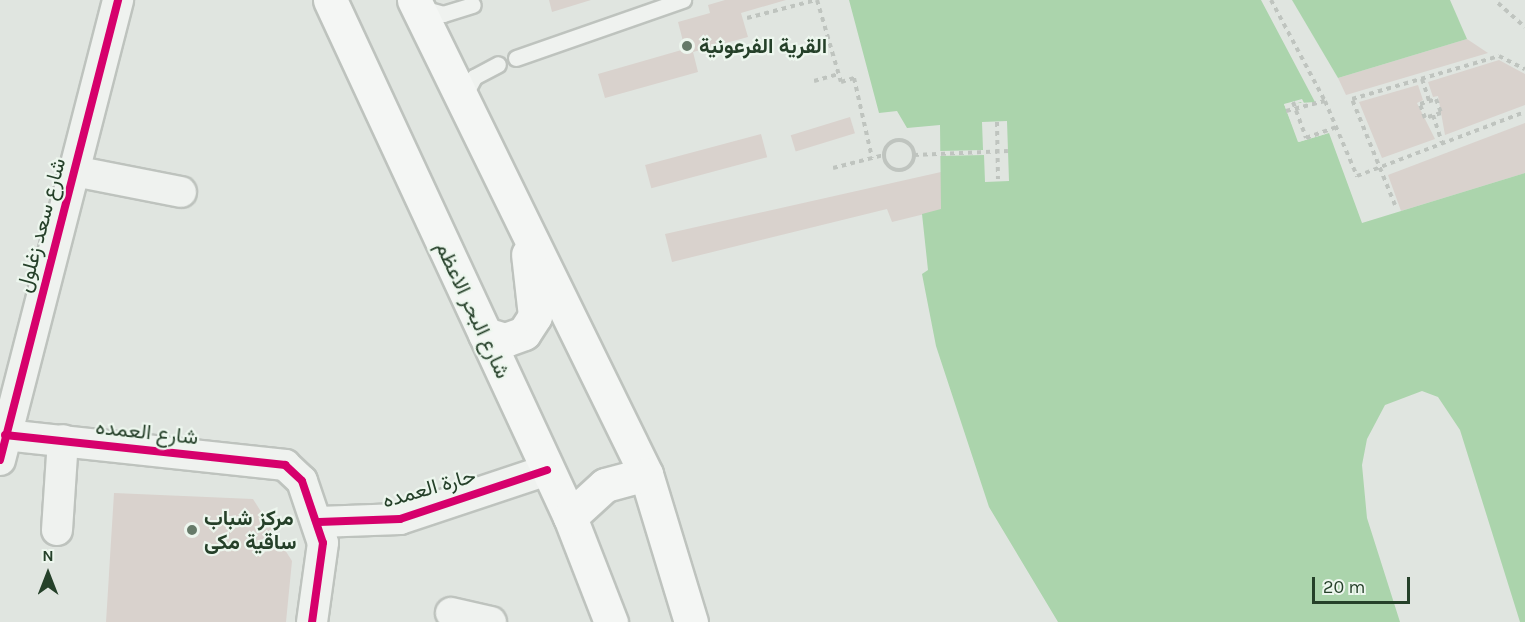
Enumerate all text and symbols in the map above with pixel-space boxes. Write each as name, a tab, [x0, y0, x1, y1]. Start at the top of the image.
place label: القرية الفرعونية	[699, 33, 827, 59]
marker: القرية الفرعونية	[680, 39, 694, 53]
street label: شارع سعد زغلول	[11, 155, 71, 295]
street label: شارع البحر الاعظم	[430, 238, 516, 382]
street label: شارع العمده	[94, 414, 200, 450]
street label: حارة العمده	[379, 463, 479, 513]
place label: مركز شباب ساقية مكى	[204, 505, 296, 555]
marker: مركز شباب ساقية مكى	[185, 523, 199, 537]
north arrow	[18, 544, 78, 604]
text: N	[42, 546, 54, 565]
scale bar	[1315, 565, 1412, 603]
text: 20 m	[1323, 576, 1365, 598]

